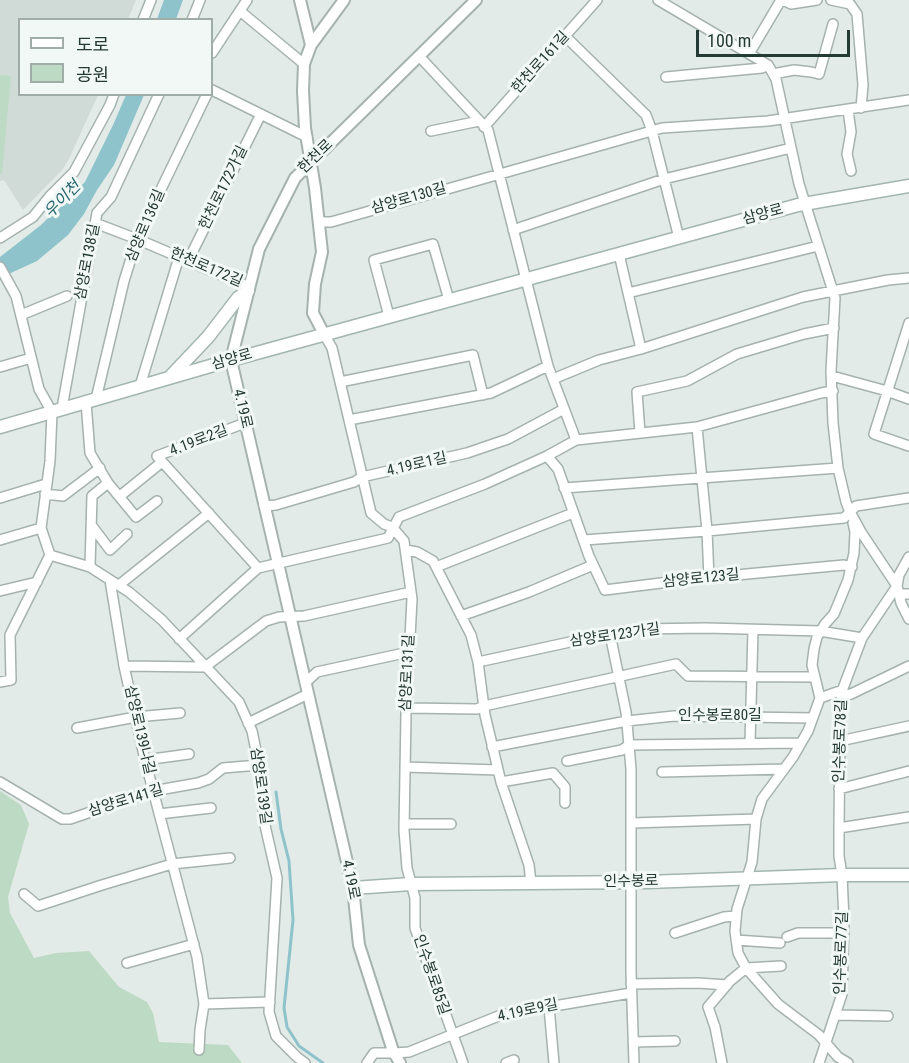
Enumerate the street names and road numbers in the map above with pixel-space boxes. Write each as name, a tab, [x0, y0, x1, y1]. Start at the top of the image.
street label: 한천로161길	[508, 28, 574, 98]
street label: 한천로	[295, 136, 337, 178]
street label: 한천로172가길	[196, 143, 252, 233]
street label: 삼양로130길	[369, 180, 449, 218]
street label: 삼양로136길	[123, 187, 169, 265]
street label: 삼양로	[741, 201, 785, 229]
street label: 삼양로138길	[72, 222, 104, 302]
street label: 한천로172길	[167, 245, 245, 291]
street label: 삼양로	[210, 346, 254, 374]
street label: 4.19로	[229, 388, 255, 430]
street label: 4.19로2길	[167, 422, 231, 460]
street label: 4.19로1길	[385, 449, 449, 481]
street label: 삼양로123길	[662, 566, 740, 592]
street label: 삼양로123가길	[569, 621, 661, 651]
street label: 삼양로131길	[397, 634, 419, 712]
street label: 삼양로139나길	[120, 684, 158, 776]
street label: 인수봉로78길	[831, 699, 851, 783]
street label: 인수봉로80길	[678, 707, 762, 725]
street label: 삼양로139길	[246, 746, 274, 826]
street label: 삼양로141길	[86, 781, 166, 821]
street label: 4.19로	[337, 859, 363, 901]
street label: 인수봉로	[603, 873, 659, 891]
street label: 인수봉로77길	[832, 911, 852, 995]
street label: 인수봉로85길	[409, 932, 453, 1018]
street label: 4.19로9길	[496, 996, 560, 1026]

